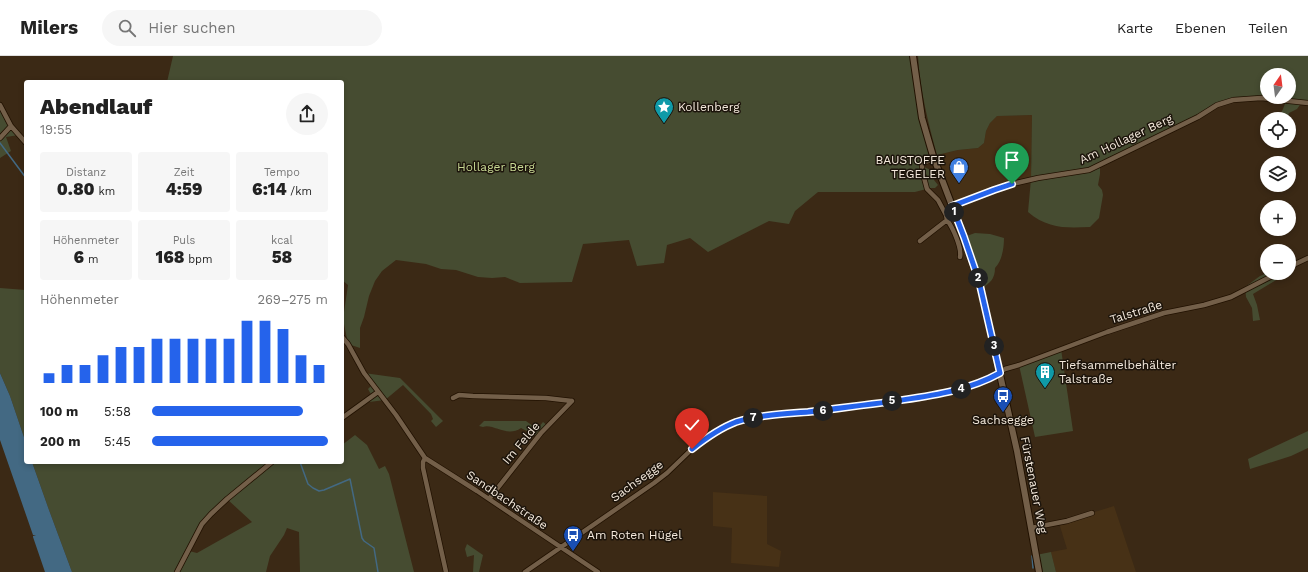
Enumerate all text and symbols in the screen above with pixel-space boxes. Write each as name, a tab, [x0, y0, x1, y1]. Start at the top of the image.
search box	[102, 10, 382, 46]
text: Milers	[20, 16, 78, 39]
icon: search	[116, 17, 138, 39]
text: Hier suchen	[148, 19, 236, 37]
text: Karte	[1117, 20, 1153, 36]
text: Ebenen	[1175, 20, 1226, 36]
text: Teilen	[1248, 20, 1288, 36]
north arrow	[1260, 68, 1296, 104]
map controls	[1260, 68, 1296, 280]
button: share	[286, 93, 328, 135]
text: Abendlauf	[40, 94, 152, 119]
place icon: Kollenberg	[653, 96, 675, 124]
place label: Kollenberg	[678, 100, 740, 114]
street label: Am Hollager Berg	[1077, 111, 1175, 167]
button: locate	[1260, 112, 1296, 148]
text: 19:55	[40, 122, 72, 137]
pin	[995, 143, 1029, 184]
icon: arrive	[1001, 149, 1023, 171]
place label: BAUSTOFFE TEGELER	[876, 153, 945, 181]
shop icon: BAUSTOFFE TEGELER	[948, 156, 970, 184]
button: layers	[1260, 156, 1296, 192]
park label: Hollager Berg	[457, 160, 536, 174]
text: Distanz	[66, 166, 106, 179]
text: Zeit	[174, 166, 194, 179]
text: Tempo	[264, 166, 300, 179]
text: 0.80	[57, 179, 95, 199]
text: 4:59	[166, 179, 202, 199]
text: 6:14	[252, 179, 287, 199]
text: km	[95, 185, 115, 198]
text: /km	[287, 185, 312, 198]
button: +	[1260, 200, 1296, 236]
pin: 1	[944, 202, 964, 222]
text: 1	[952, 205, 956, 218]
text: Höhenmeter	[53, 234, 119, 247]
text: Puls	[173, 234, 195, 247]
text: kcal	[271, 234, 293, 247]
button: −	[1260, 244, 1296, 280]
text: 6	[74, 247, 84, 267]
text: 168	[156, 247, 184, 267]
text: 58	[272, 247, 292, 267]
text: m	[84, 253, 98, 266]
text: bpm	[184, 253, 212, 266]
pin: 2	[968, 268, 988, 288]
text: 2	[975, 271, 981, 284]
text: Höhenmeter	[40, 292, 119, 307]
text: 269–275 m	[257, 292, 328, 307]
street label: Talstraße	[1108, 297, 1164, 327]
pin: 3	[984, 336, 1004, 356]
text: 3	[991, 339, 997, 352]
place label: Tiefsammelbehälter Talstraße	[1059, 358, 1176, 386]
building icon: Tiefsammelbehälter Talstraße	[1034, 361, 1056, 389]
pin: 4	[951, 379, 971, 399]
text: 4	[957, 382, 965, 395]
bus stop icon: Sachsegge	[992, 385, 1014, 413]
pin: 5	[882, 391, 902, 411]
text: 5	[889, 394, 895, 407]
pin: 6	[813, 401, 833, 421]
text: 100 m	[40, 404, 78, 419]
text: 5:58	[104, 404, 131, 419]
text: 6	[820, 404, 826, 417]
pin	[675, 408, 709, 449]
pin: 7	[743, 408, 763, 428]
text: 7	[750, 411, 756, 424]
place label: Sachsegge	[972, 413, 1034, 427]
icon: check	[681, 414, 703, 436]
street label: Im Felde	[499, 419, 543, 467]
text: 200 m	[40, 434, 80, 449]
text: 5:45	[104, 434, 131, 449]
street label: Fürstenauer Weg	[1018, 435, 1050, 535]
street label: Sachsegge	[608, 457, 666, 505]
street label: Sandbachstraße	[464, 468, 550, 532]
bus stop icon: Am Roten Hügel	[562, 524, 584, 552]
place label: Am Roten Hügel	[587, 528, 682, 542]

